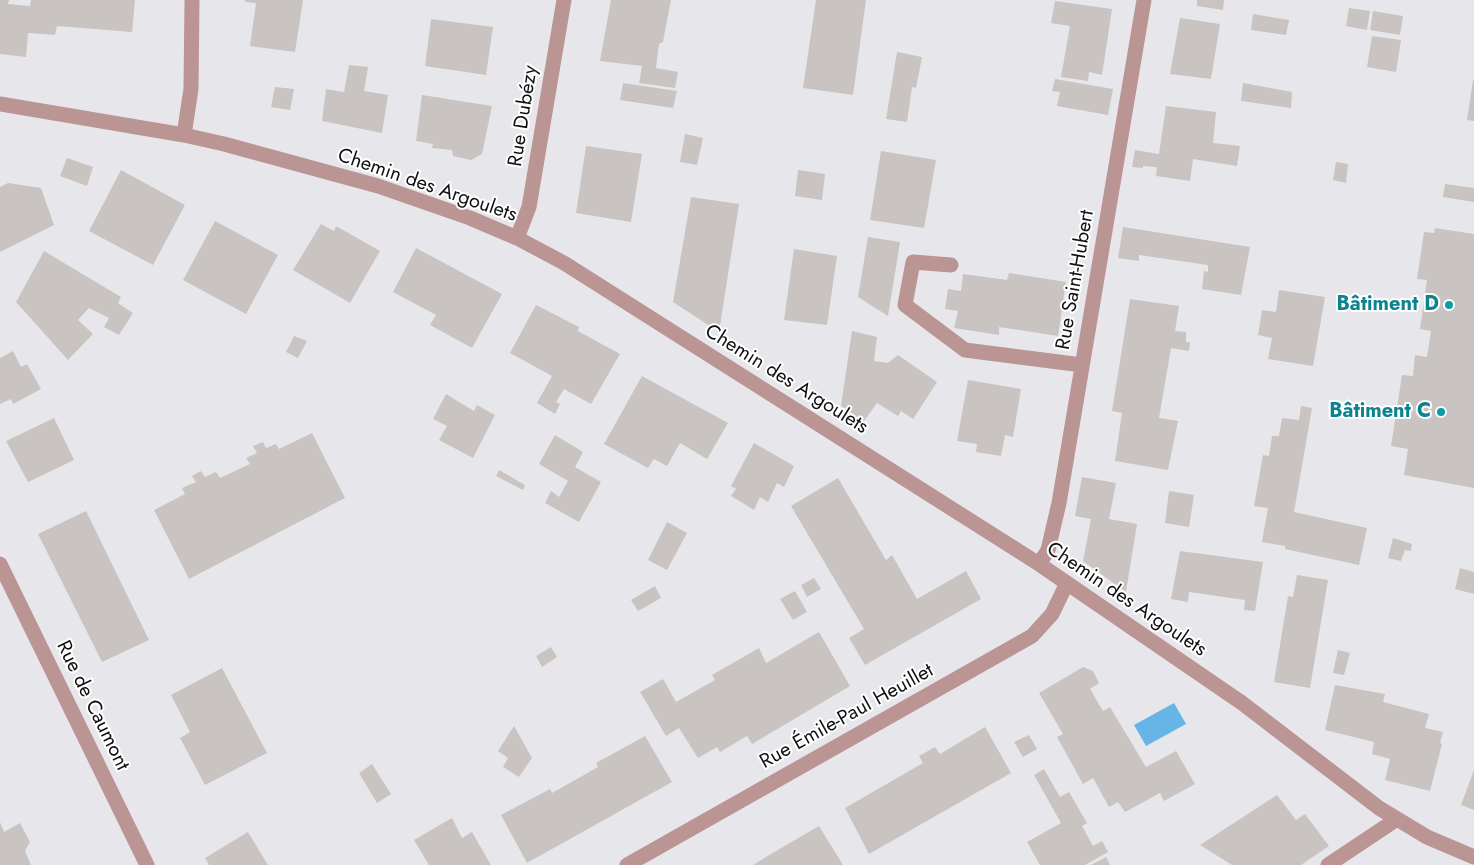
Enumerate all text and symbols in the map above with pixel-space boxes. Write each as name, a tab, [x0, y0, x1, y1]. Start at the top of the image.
street label: Rue Dubézy	[504, 64, 544, 168]
street label: Chemin des Argoulets	[334, 144, 520, 228]
street label: Rue Saint-Hubert	[1052, 208, 1100, 352]
place label: Bâtiment D	[1337, 293, 1439, 317]
marker: Bâtiment D	[1443, 299, 1455, 311]
street label: Chemin des Argoulets	[700, 320, 872, 440]
place label: Bâtiment C	[1329, 400, 1431, 424]
marker: Bâtiment C	[1435, 406, 1447, 418]
street label: Chemin des Argoulets	[1041, 538, 1211, 662]
street label: Rue de Caumont	[50, 637, 134, 775]
street label: Rue Émile-Paul Heuillet	[756, 659, 938, 775]

